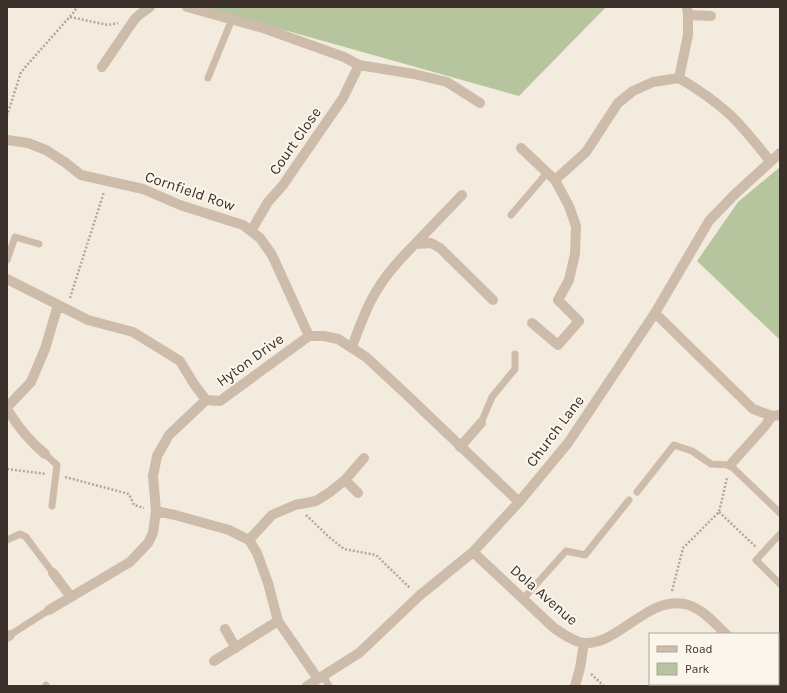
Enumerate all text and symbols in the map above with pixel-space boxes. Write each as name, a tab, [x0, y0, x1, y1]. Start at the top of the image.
street label: Court Close	[265, 104, 325, 178]
street label: Cornfield Row	[143, 167, 238, 215]
street label: Hyton Drive	[213, 330, 287, 390]
street label: Church Lane	[522, 392, 588, 470]
street label: Dola Avenue	[507, 561, 581, 629]
legend	[649, 633, 779, 685]
text: Road	[685, 642, 713, 656]
text: Park	[685, 662, 710, 676]

